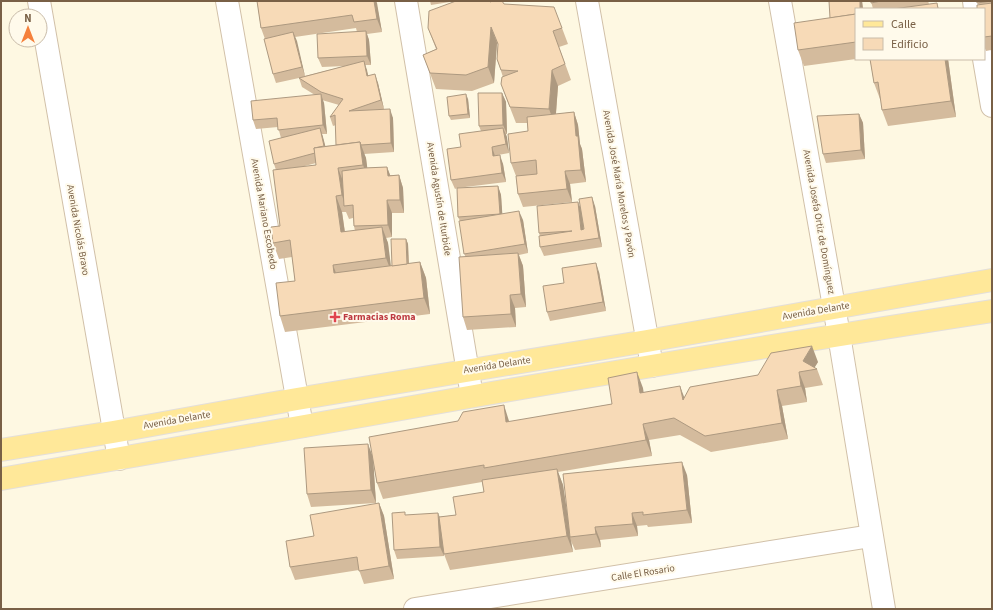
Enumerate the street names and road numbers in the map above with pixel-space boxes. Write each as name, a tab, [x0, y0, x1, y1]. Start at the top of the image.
street label: Avenida José María Morelos y Pavón	[599, 109, 639, 259]
street label: Avenida Agustín de Iturbide	[423, 141, 455, 257]
street label: Avenida Josefa Ortiz de Domínguez	[799, 149, 839, 295]
street label: Avenida Mariano Escobedo	[247, 157, 281, 271]
street label: Avenida Nicolás Bravo	[63, 183, 93, 277]
street label: Avenida Delante	[781, 298, 851, 324]
street label: Avenida Delante	[462, 353, 532, 377]
street label: Avenida Delante	[142, 407, 212, 433]
street label: Calle El Rosario	[610, 561, 676, 585]

